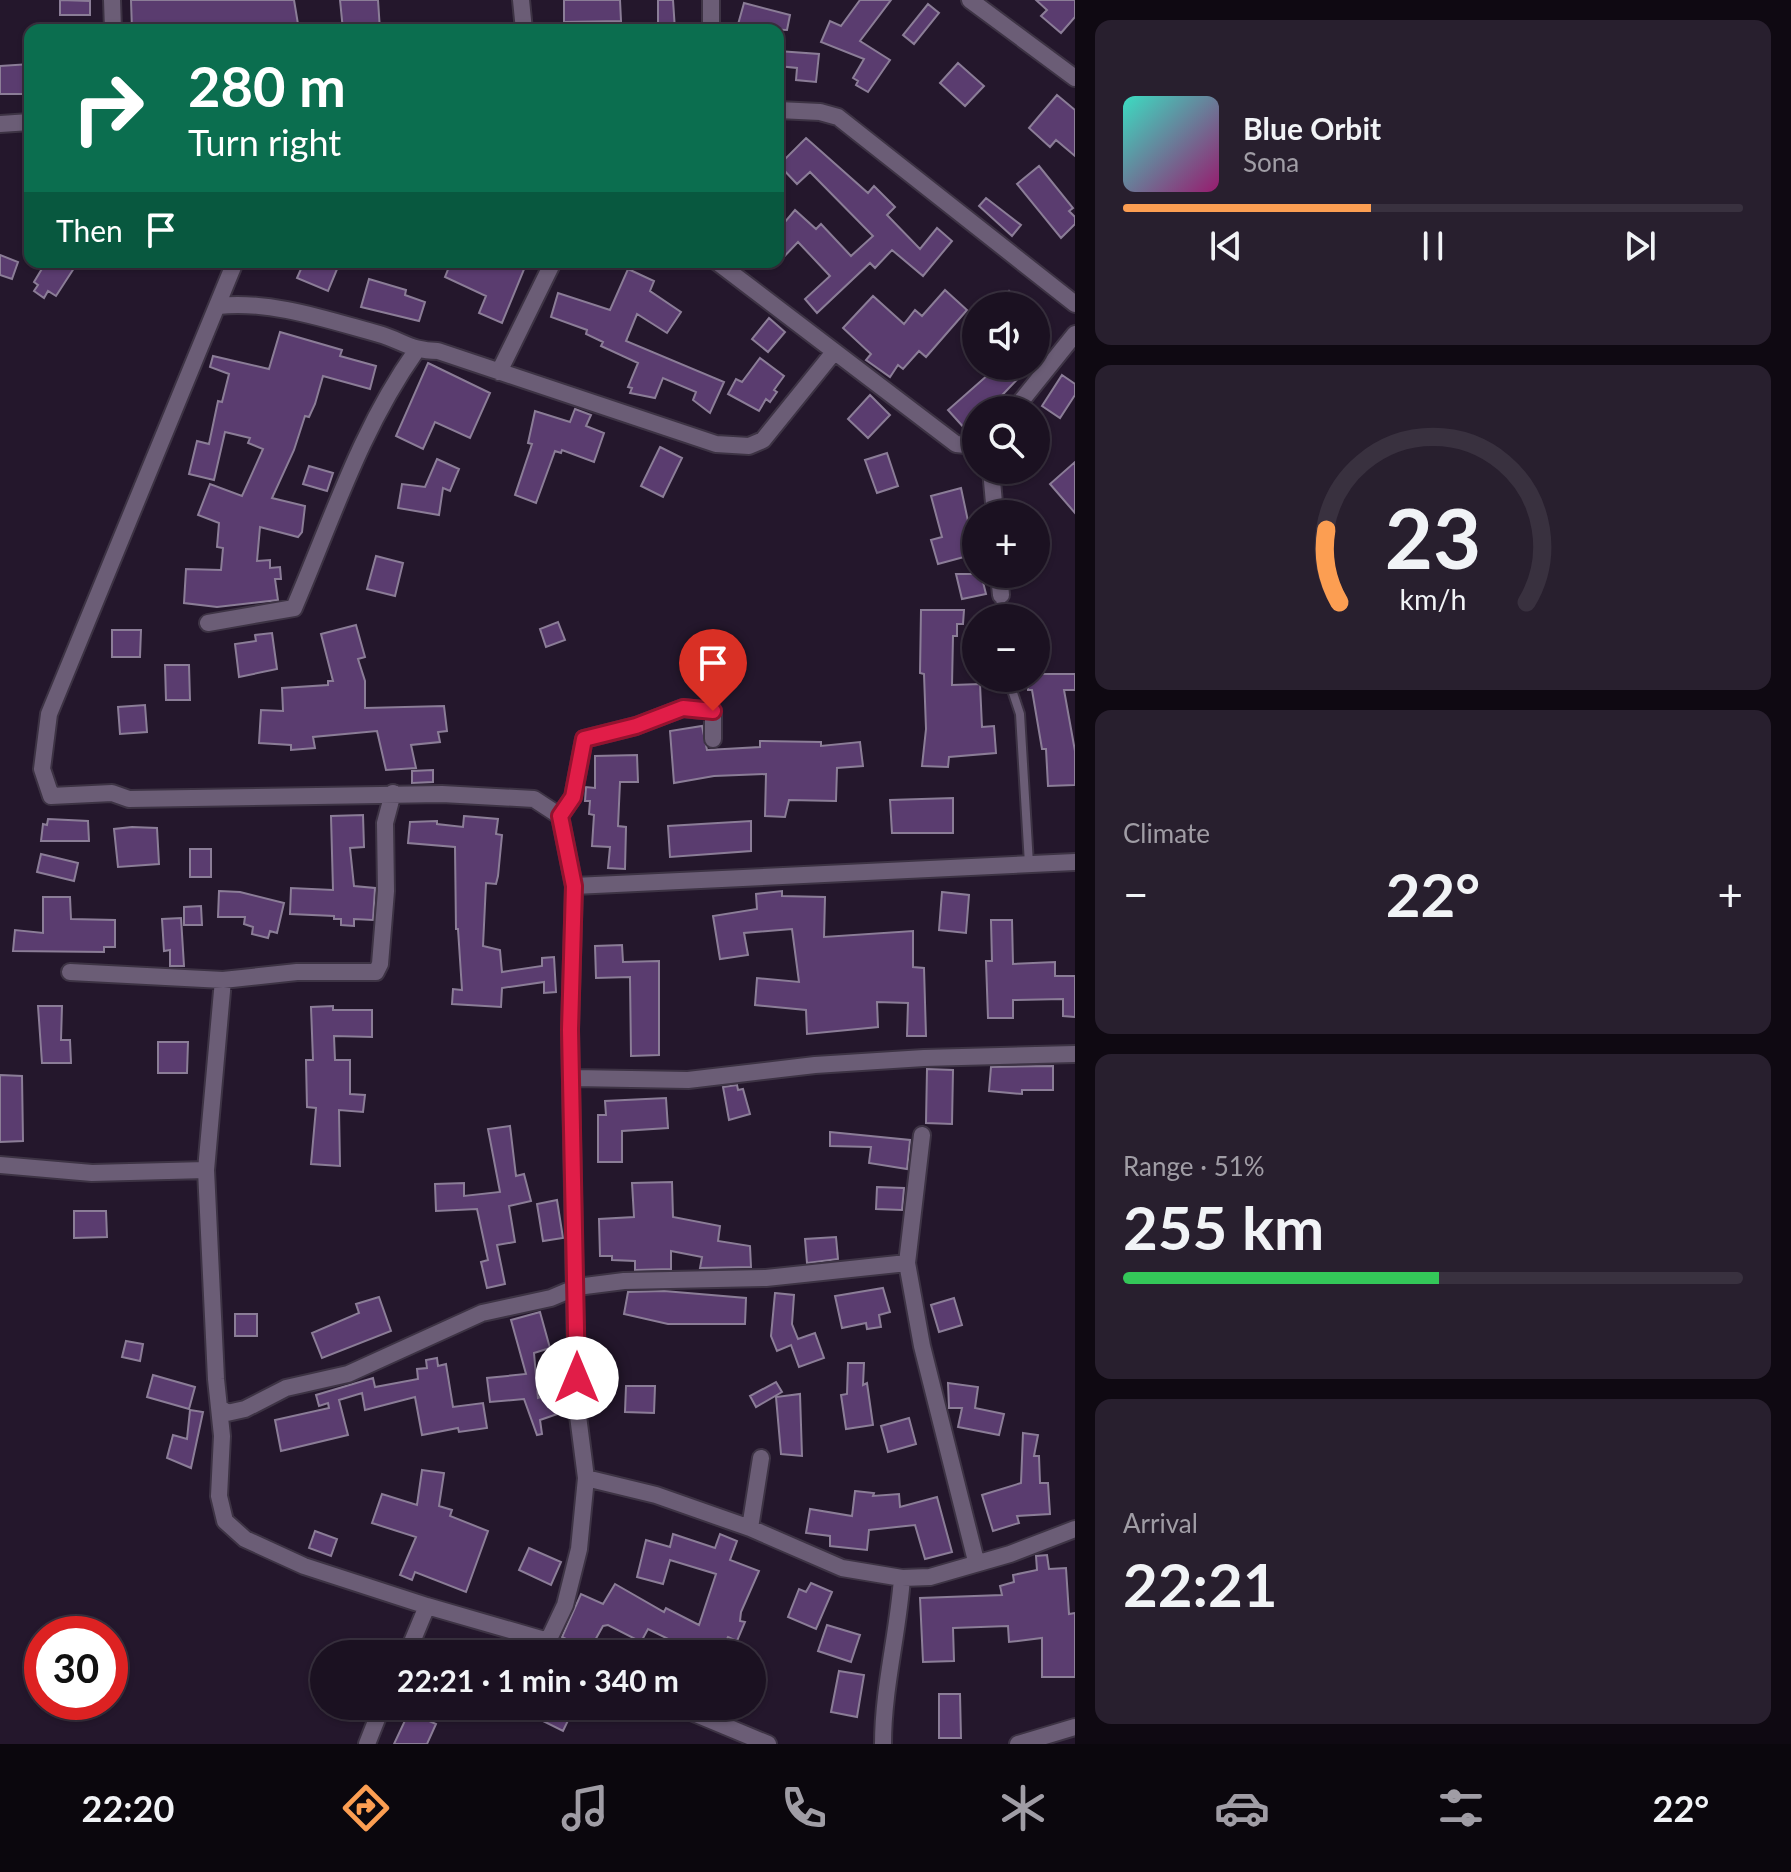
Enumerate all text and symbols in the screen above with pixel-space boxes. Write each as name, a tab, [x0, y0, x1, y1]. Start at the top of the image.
text: 280 m	[188, 52, 346, 119]
icon: right	[56, 56, 160, 160]
text: Blue Orbit	[1243, 110, 1381, 146]
text: Turn right	[188, 120, 341, 164]
text: Sona	[1243, 146, 1299, 178]
icon: arrive	[139, 208, 183, 252]
text: Then	[56, 212, 123, 248]
icon: previous	[1204, 224, 1248, 268]
icon: pause	[1411, 224, 1455, 268]
icon: next	[1618, 224, 1662, 268]
map controls	[962, 292, 1050, 692]
button: sound	[962, 292, 1050, 380]
button: search	[962, 396, 1050, 484]
text: 23	[1385, 487, 1481, 587]
button: +	[962, 500, 1050, 588]
text: km/h	[1400, 582, 1466, 616]
button: −	[962, 604, 1050, 692]
pin	[679, 629, 747, 711]
icon: arrive	[691, 641, 735, 685]
text: Climate	[1123, 817, 1210, 849]
text: 22°	[1386, 858, 1480, 930]
text: −	[1123, 868, 1149, 920]
text: +	[1717, 868, 1743, 920]
text: Range · 51%	[1123, 1150, 1265, 1182]
text: 255 km	[1123, 1191, 1324, 1263]
position arrow	[535, 1336, 619, 1420]
text: Arrival	[1123, 1507, 1198, 1539]
text: 22:21	[1123, 1548, 1278, 1620]
speed limit sign: 30	[24, 1616, 128, 1720]
text: 22:21 · 1 min · 340 m	[397, 1662, 679, 1698]
icon: directions	[338, 1780, 394, 1836]
icon: music	[557, 1780, 613, 1836]
icon: phone	[776, 1780, 832, 1836]
icon: climate	[995, 1780, 1051, 1836]
icon: car	[1214, 1780, 1270, 1836]
icon: filters	[1433, 1780, 1489, 1836]
text: 22:20	[82, 1786, 174, 1830]
text: 22°	[1653, 1786, 1709, 1830]

